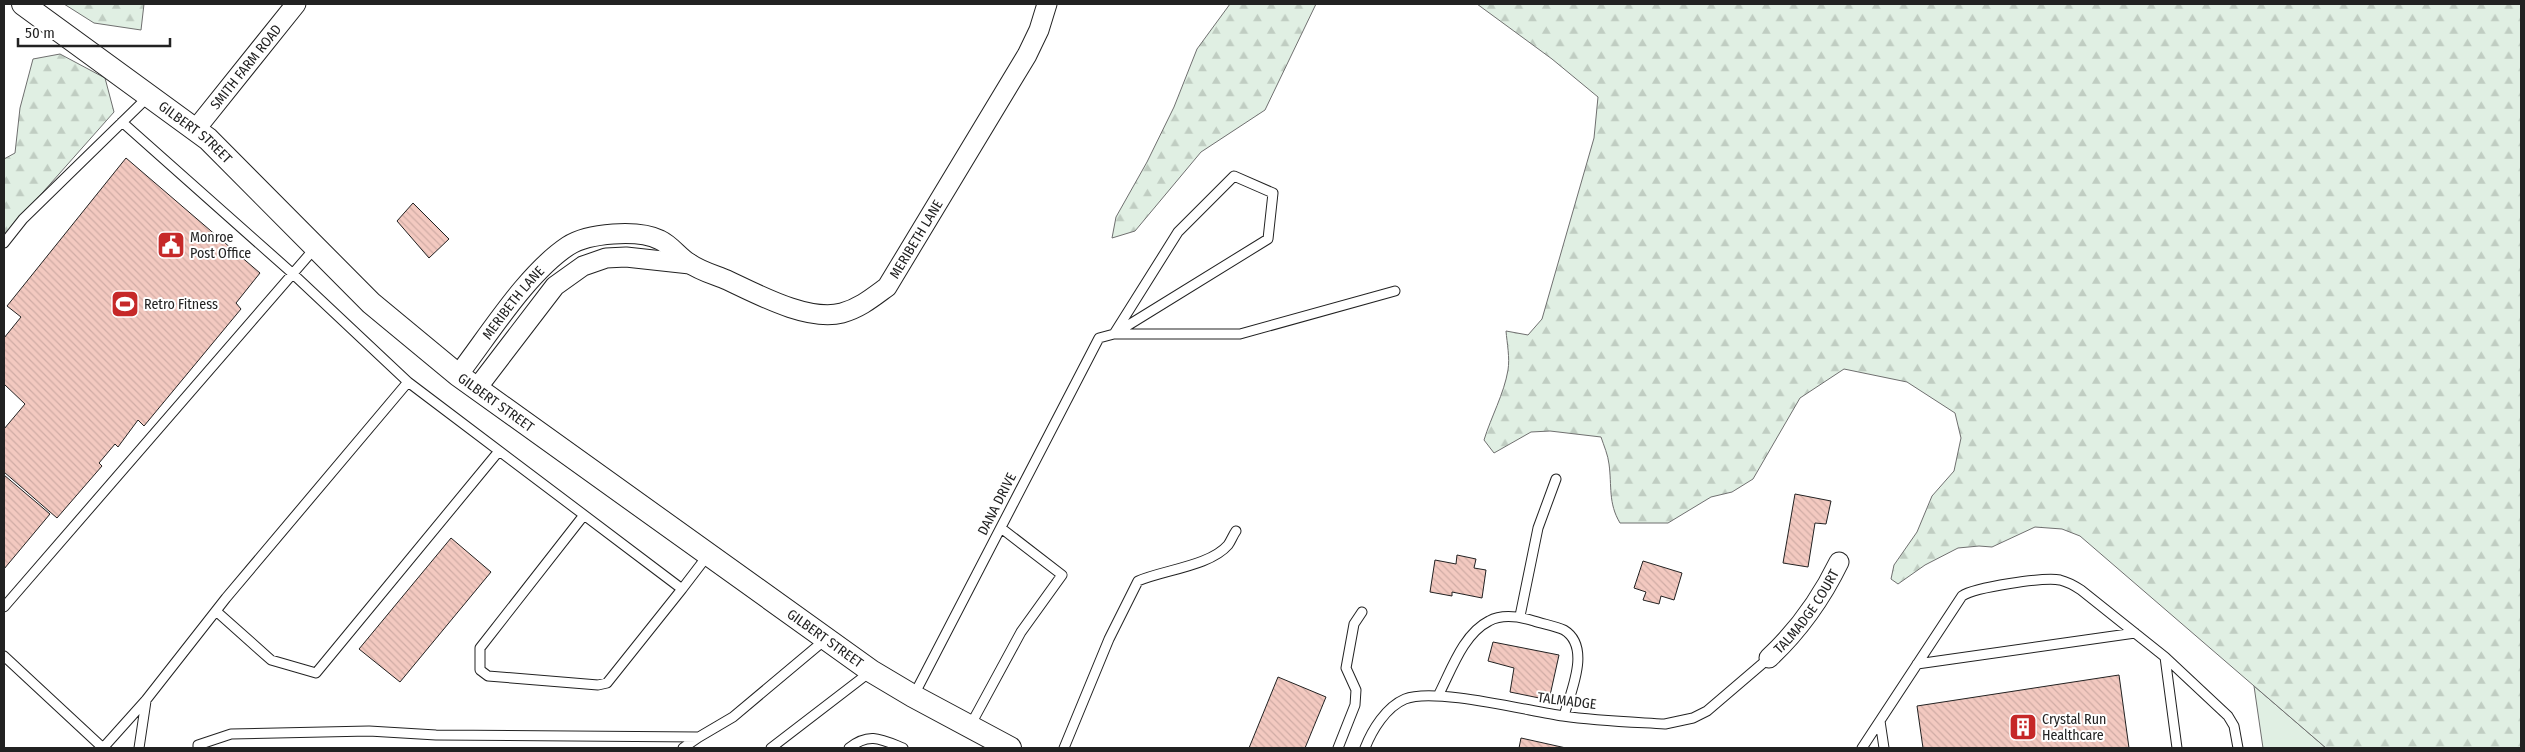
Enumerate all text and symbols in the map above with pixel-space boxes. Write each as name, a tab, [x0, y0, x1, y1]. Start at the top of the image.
scale bar	[18, 15, 170, 47]
street label: SMITH FARM ROAD	[206, 21, 285, 113]
text: 50 m	[25, 24, 55, 42]
street label: GILBERT STREET	[155, 97, 236, 167]
street label: MERIBETH LANE	[886, 196, 946, 282]
place label: Monroe Post Office	[190, 229, 251, 262]
public building icon: Monroe Post Office	[156, 230, 186, 260]
street label: MERIBETH LANE	[479, 262, 548, 343]
sports icon: Retro Fitness	[110, 289, 140, 319]
place label: Retro Fitness	[144, 296, 218, 313]
street label: GILBERT STREET	[455, 369, 538, 436]
street label: DANA DRIVE	[974, 470, 1020, 538]
street label: TALMADGE COURT	[1770, 566, 1843, 657]
street label: GILBERT STREET	[784, 605, 867, 672]
street label: TALMADGE	[1537, 689, 1598, 713]
place label: Crystal Run Healthcare	[2042, 711, 2106, 744]
building icon: Crystal Run Healthcare	[2008, 712, 2038, 742]

